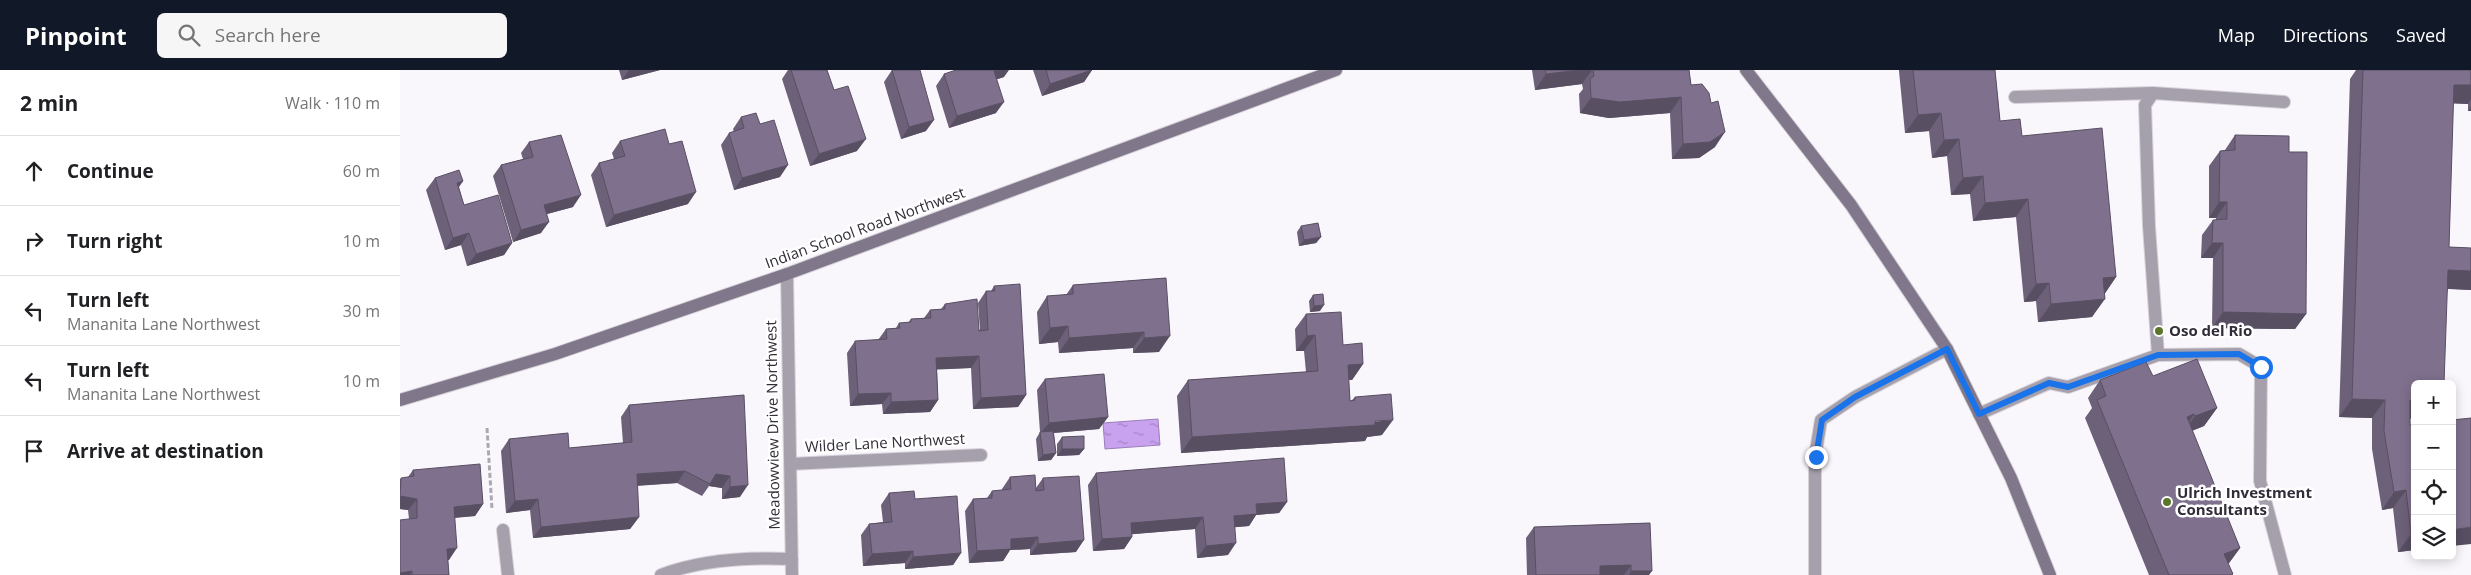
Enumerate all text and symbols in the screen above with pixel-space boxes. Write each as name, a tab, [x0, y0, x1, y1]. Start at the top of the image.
search box	[157, 13, 507, 58]
text: Pinpoint	[25, 19, 127, 52]
icon: search	[175, 21, 203, 49]
text: Search here	[215, 22, 321, 48]
text: Map	[2218, 23, 2255, 47]
text: Directions	[2283, 23, 2368, 47]
text: Saved	[2396, 23, 2446, 47]
text: 2 min	[20, 89, 78, 117]
text: Walk · 110 m	[285, 92, 380, 114]
icon: ahead	[20, 157, 48, 185]
text: Continue	[67, 158, 154, 184]
text: 60 m	[343, 160, 380, 182]
street label: Indian School Road Northwest	[762, 182, 967, 273]
icon: right	[20, 227, 48, 255]
text: Turn right	[67, 228, 162, 254]
text: 10 m	[343, 230, 380, 252]
text: Turn left	[67, 287, 149, 313]
icon: left	[20, 297, 48, 325]
text: 30 m	[343, 300, 380, 322]
text: Mananita Lane Northwest	[67, 313, 260, 335]
street label: Meadowview Drive Northwest	[760, 320, 784, 530]
place label: Oso del Rio	[2169, 320, 2252, 340]
marker: Oso del Rio	[2153, 325, 2165, 337]
route start	[2250, 356, 2273, 379]
text: Turn left	[67, 357, 149, 383]
icon: left	[20, 367, 48, 395]
text: 10 m	[343, 370, 380, 392]
map controls	[2411, 380, 2456, 560]
button: +	[2411, 380, 2456, 425]
text: Mananita Lane Northwest	[67, 383, 260, 405]
button: −	[2411, 425, 2456, 470]
street label: Wilder Lane Northwest	[804, 428, 966, 456]
icon: arrive	[20, 437, 48, 465]
text: Arrive at destination	[67, 438, 264, 464]
route end	[1805, 446, 1828, 469]
button: locate	[2411, 470, 2456, 515]
place label: Ulrich Investment Consultants	[2177, 482, 2312, 519]
marker: Ulrich Investment Consultants	[2161, 496, 2173, 508]
button: layers	[2411, 515, 2456, 560]

